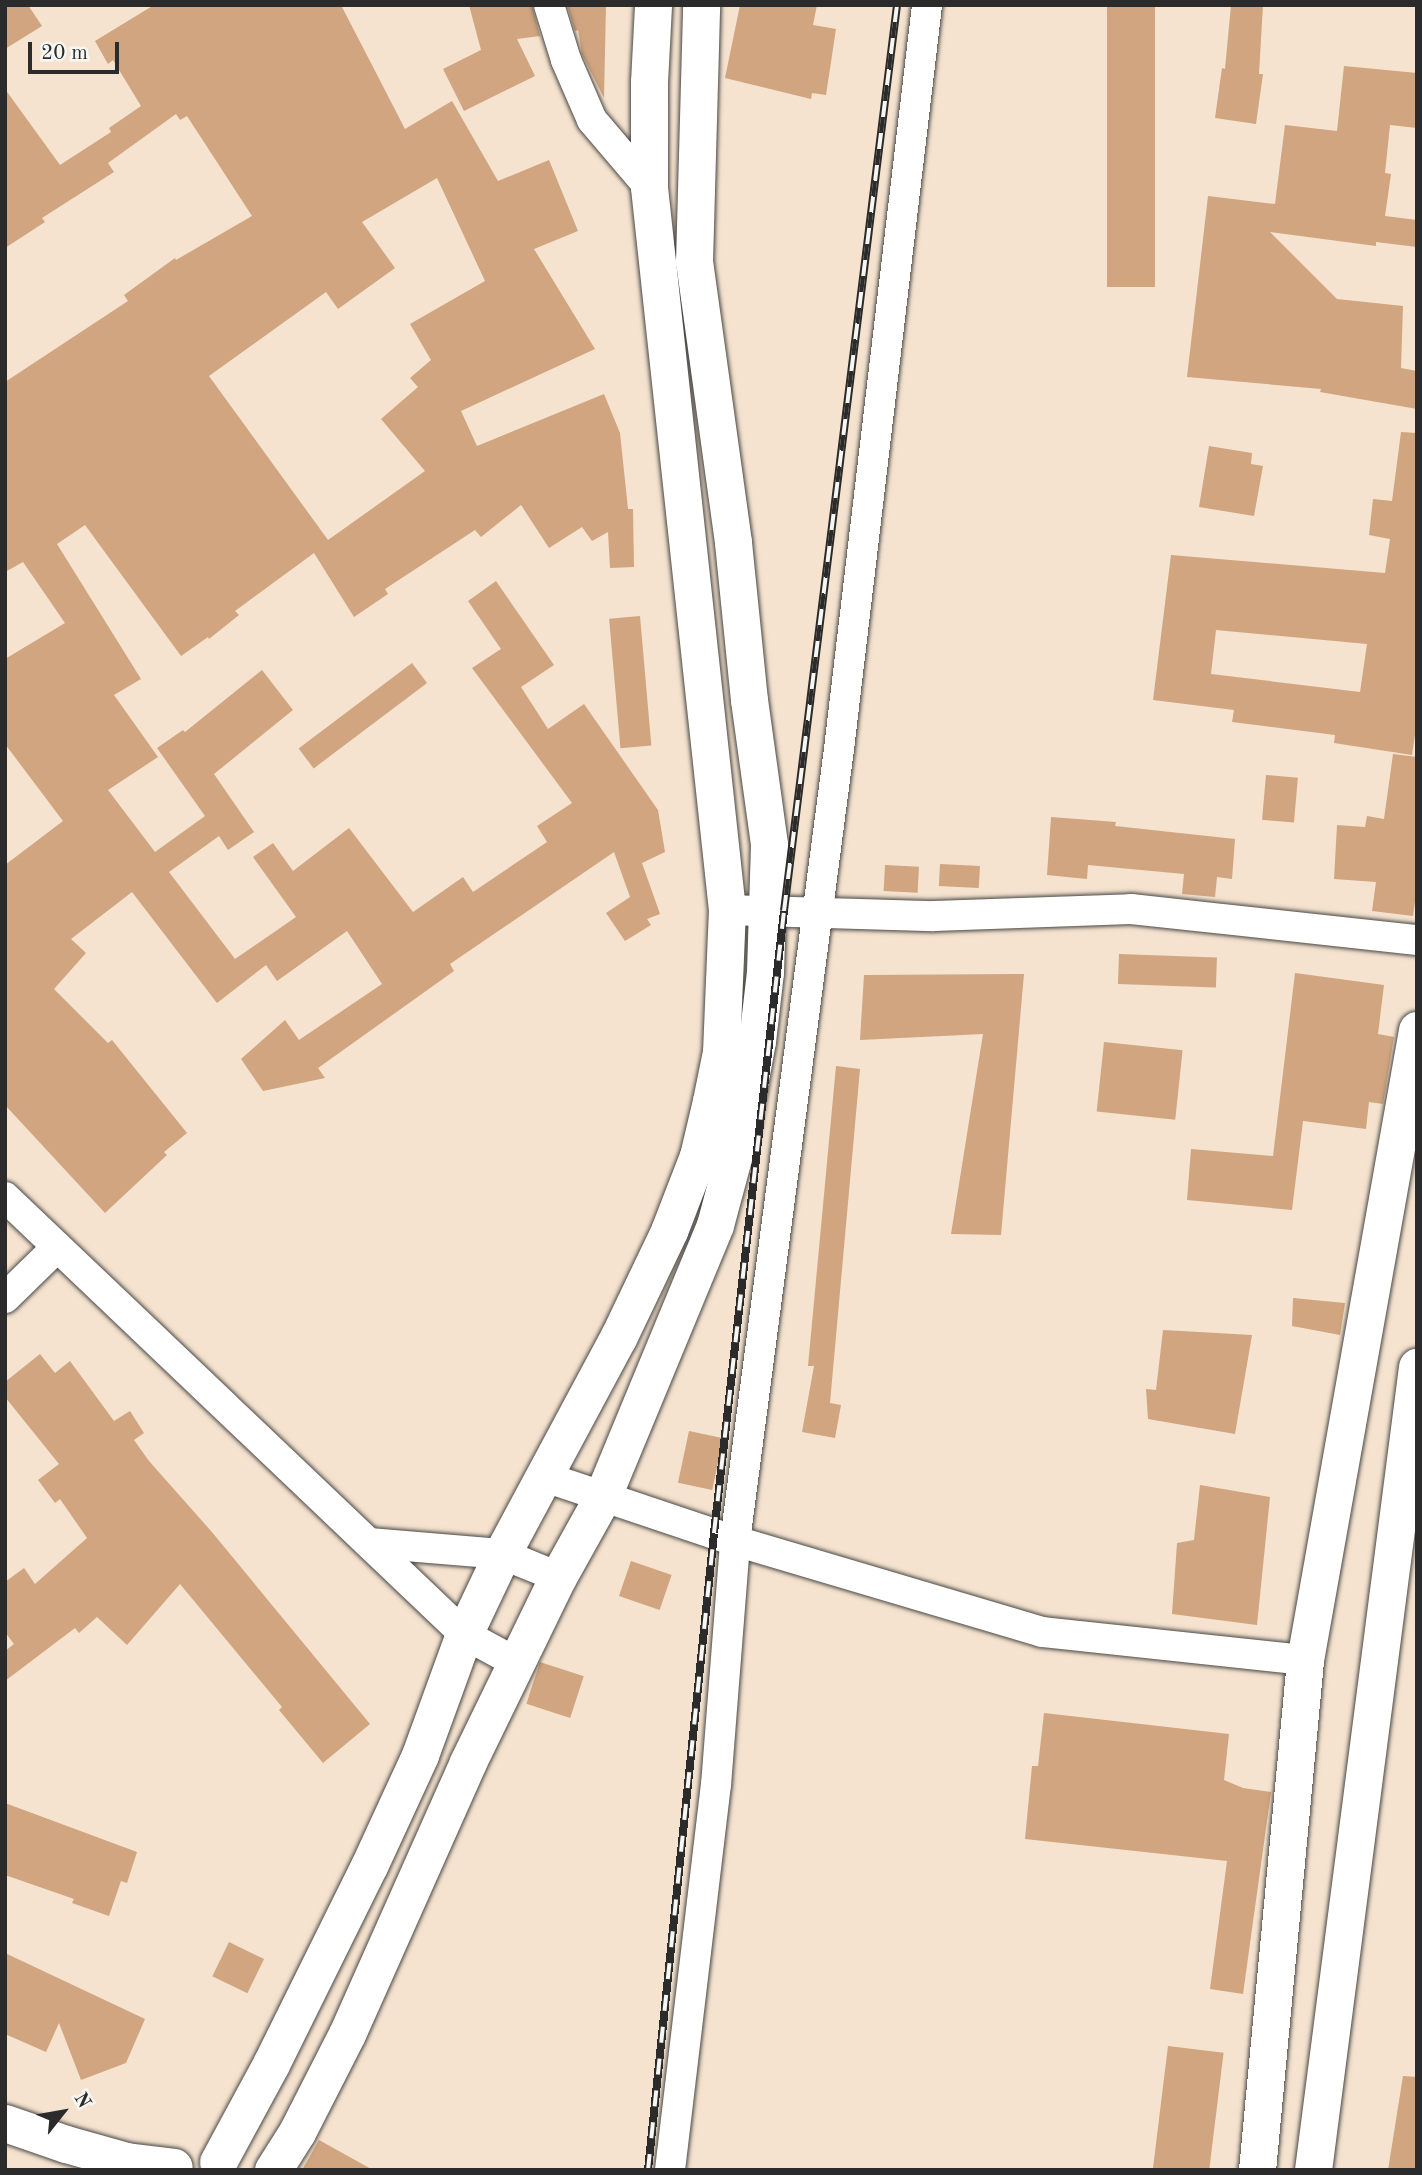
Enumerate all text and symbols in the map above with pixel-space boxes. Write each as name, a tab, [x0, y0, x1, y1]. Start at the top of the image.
scale bar	[32, 28, 122, 72]
text: 20 m	[41, 43, 88, 64]
north arrow	[28, 2077, 98, 2147]
text: N	[70, 2090, 93, 2112]

